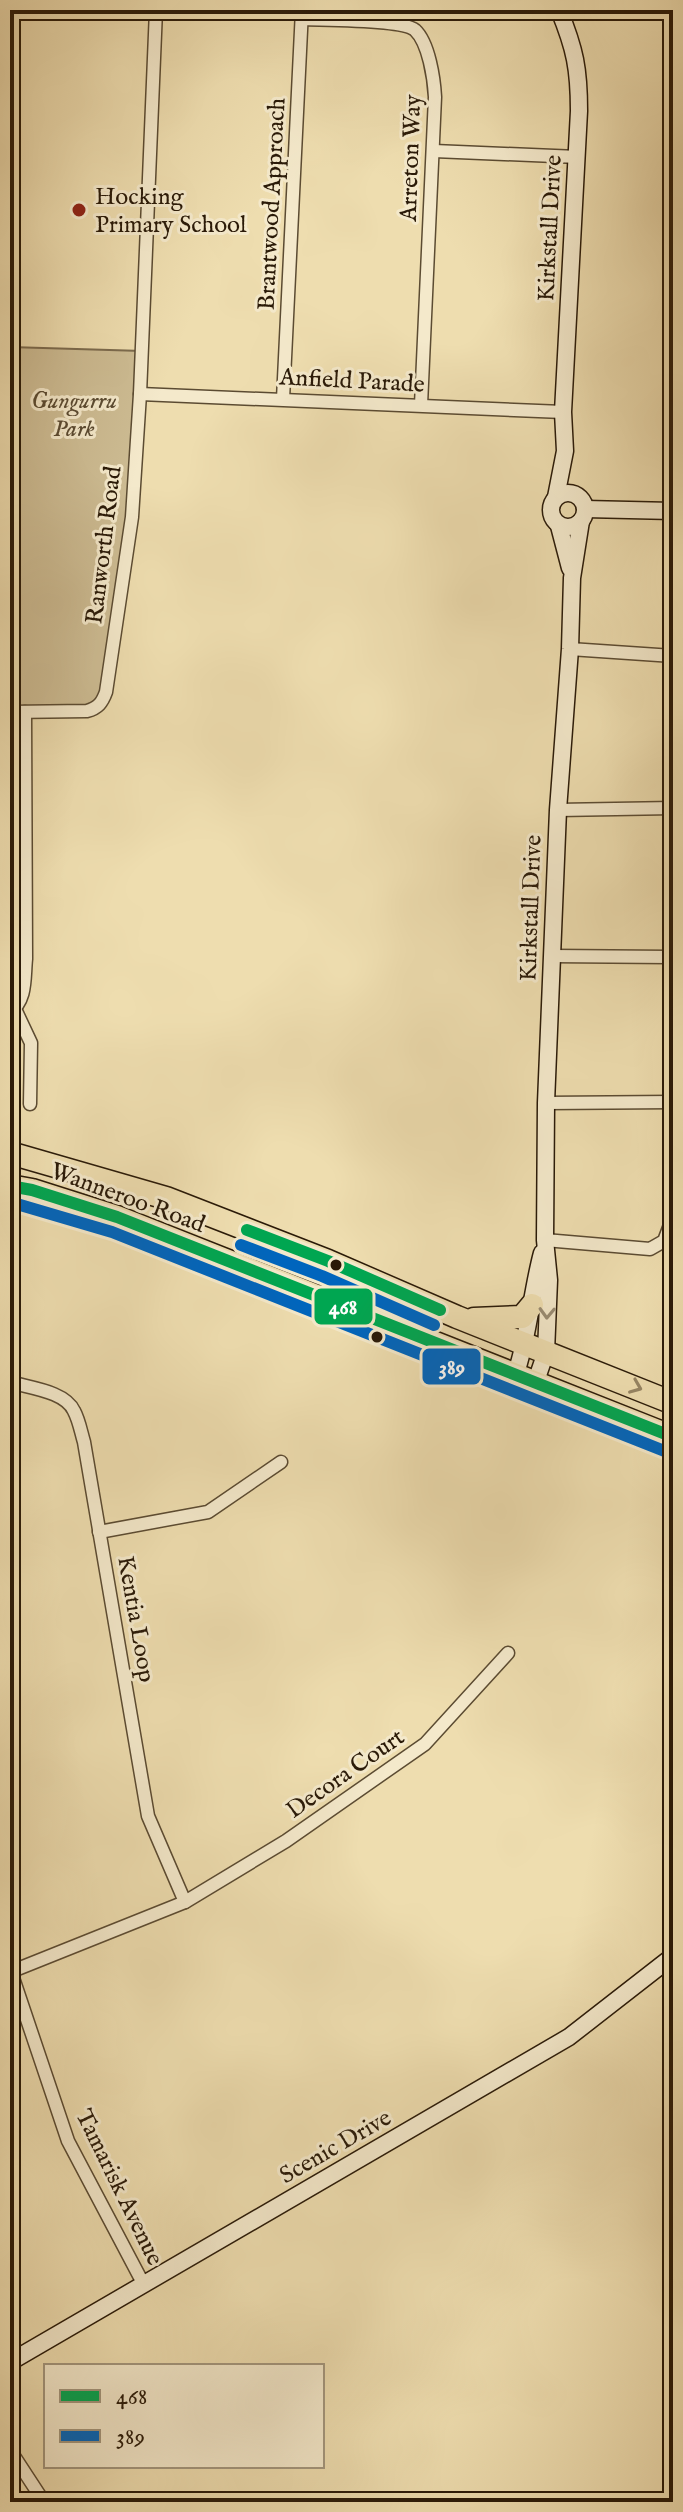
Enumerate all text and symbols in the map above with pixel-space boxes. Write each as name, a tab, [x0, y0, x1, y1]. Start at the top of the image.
street label: Arreton Way	[394, 94, 429, 223]
street label: Brantwood Approach	[251, 97, 294, 311]
street label: Kirkstall Drive	[531, 154, 570, 302]
place label: Hocking Primary School	[95, 182, 247, 241]
marker: Hocking Primary School	[70, 201, 88, 219]
street label: Anfield Parade	[277, 362, 425, 401]
park label: Gungurru Park	[31, 386, 117, 445]
street label: Ranworth Road	[79, 464, 130, 626]
street label: Kirkstall Drive	[513, 834, 550, 982]
street label: Wanneroo Road	[46, 1156, 209, 1241]
unlabelled marker	[328, 1257, 344, 1273]
line badge: 468	[313, 1287, 374, 1326]
text: 468	[329, 1294, 357, 1322]
one-way arrow	[539, 1307, 556, 1320]
unlabelled marker	[369, 1329, 385, 1345]
line badge: 389	[421, 1347, 482, 1386]
text: 389	[439, 1354, 465, 1382]
one-way arrow	[628, 1378, 642, 1394]
street label: Kentia Loop	[109, 1554, 162, 1685]
street label: Decora Court	[281, 1722, 411, 1826]
street label: Scenic Drive	[274, 2103, 397, 2192]
street label: Tamarisk Avenue	[67, 2104, 170, 2271]
legend	[44, 2364, 324, 2468]
text: 468	[116, 2382, 147, 2413]
text: 389	[116, 2422, 145, 2453]

